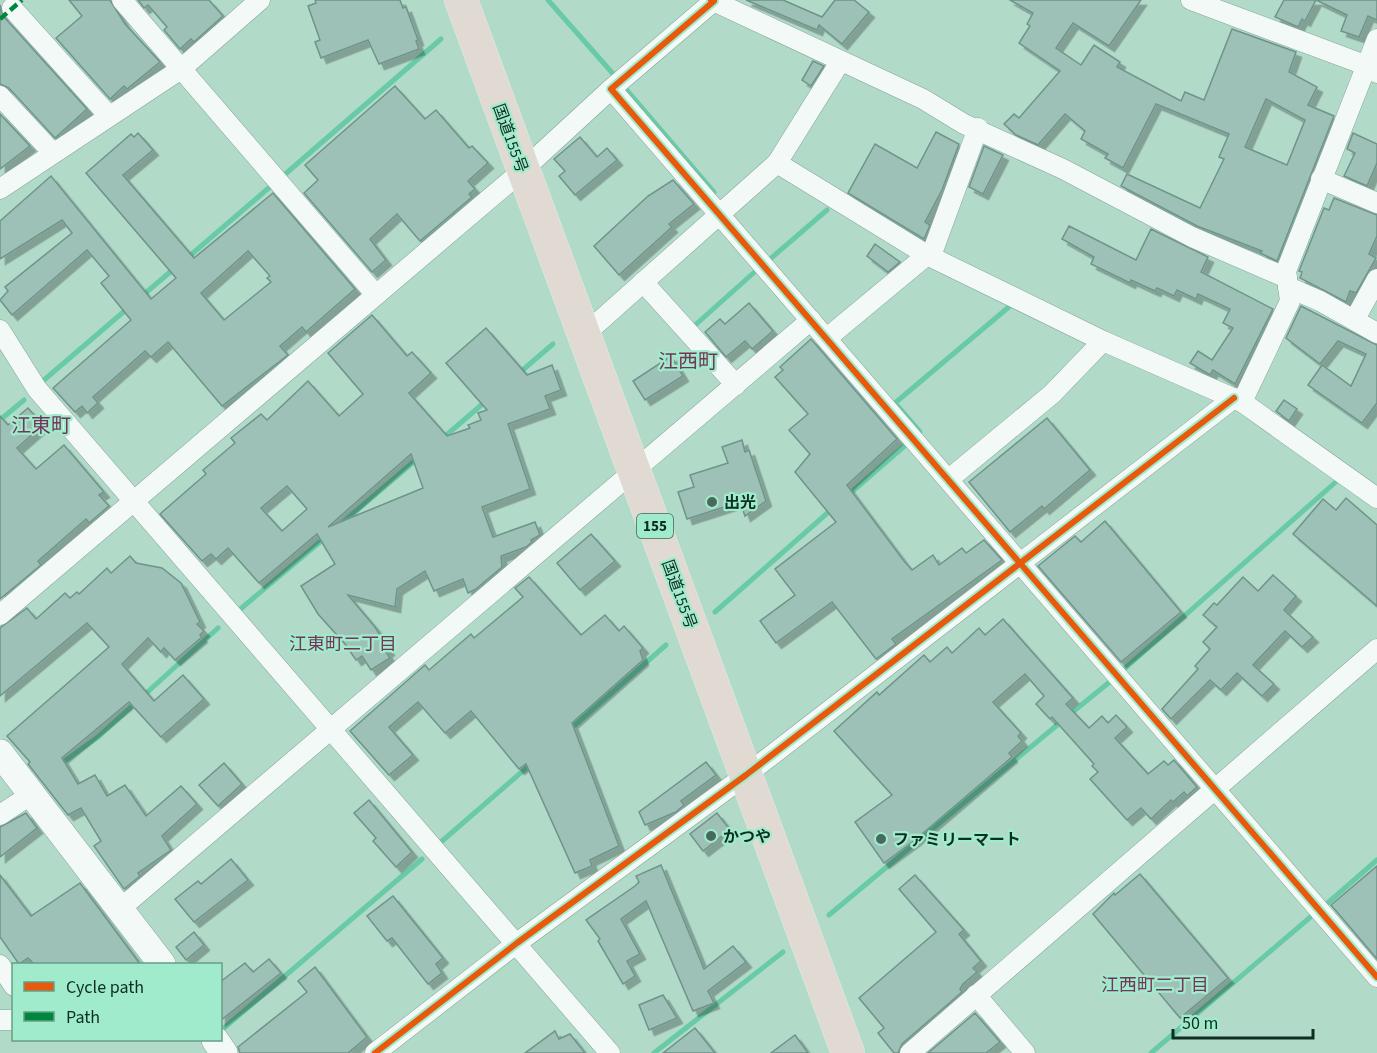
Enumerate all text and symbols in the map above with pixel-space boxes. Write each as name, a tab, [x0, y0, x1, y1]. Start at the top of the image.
street label: 国道155号	[487, 101, 533, 176]
district label: 江西町	[658, 348, 718, 376]
district label: 江東町	[11, 412, 71, 440]
place label: 出光	[724, 492, 756, 514]
marker: 出光	[705, 495, 719, 509]
road number: 155	[637, 514, 673, 538]
street label: 国道155号	[656, 557, 702, 632]
district label: 江東町二丁目	[289, 632, 397, 657]
place label: かつや	[723, 826, 771, 848]
marker: かつや	[704, 829, 718, 843]
place label: ファミリーマート	[893, 829, 1021, 851]
marker: ファミリーマート	[874, 832, 888, 846]
legend	[12, 963, 222, 1041]
district label: 江西町二丁目	[1101, 973, 1209, 998]
text: Cycle path	[66, 975, 144, 1000]
scale bar	[1173, 1002, 1312, 1040]
text: Path	[66, 1005, 100, 1030]
text: 50 m	[1182, 1011, 1218, 1036]

